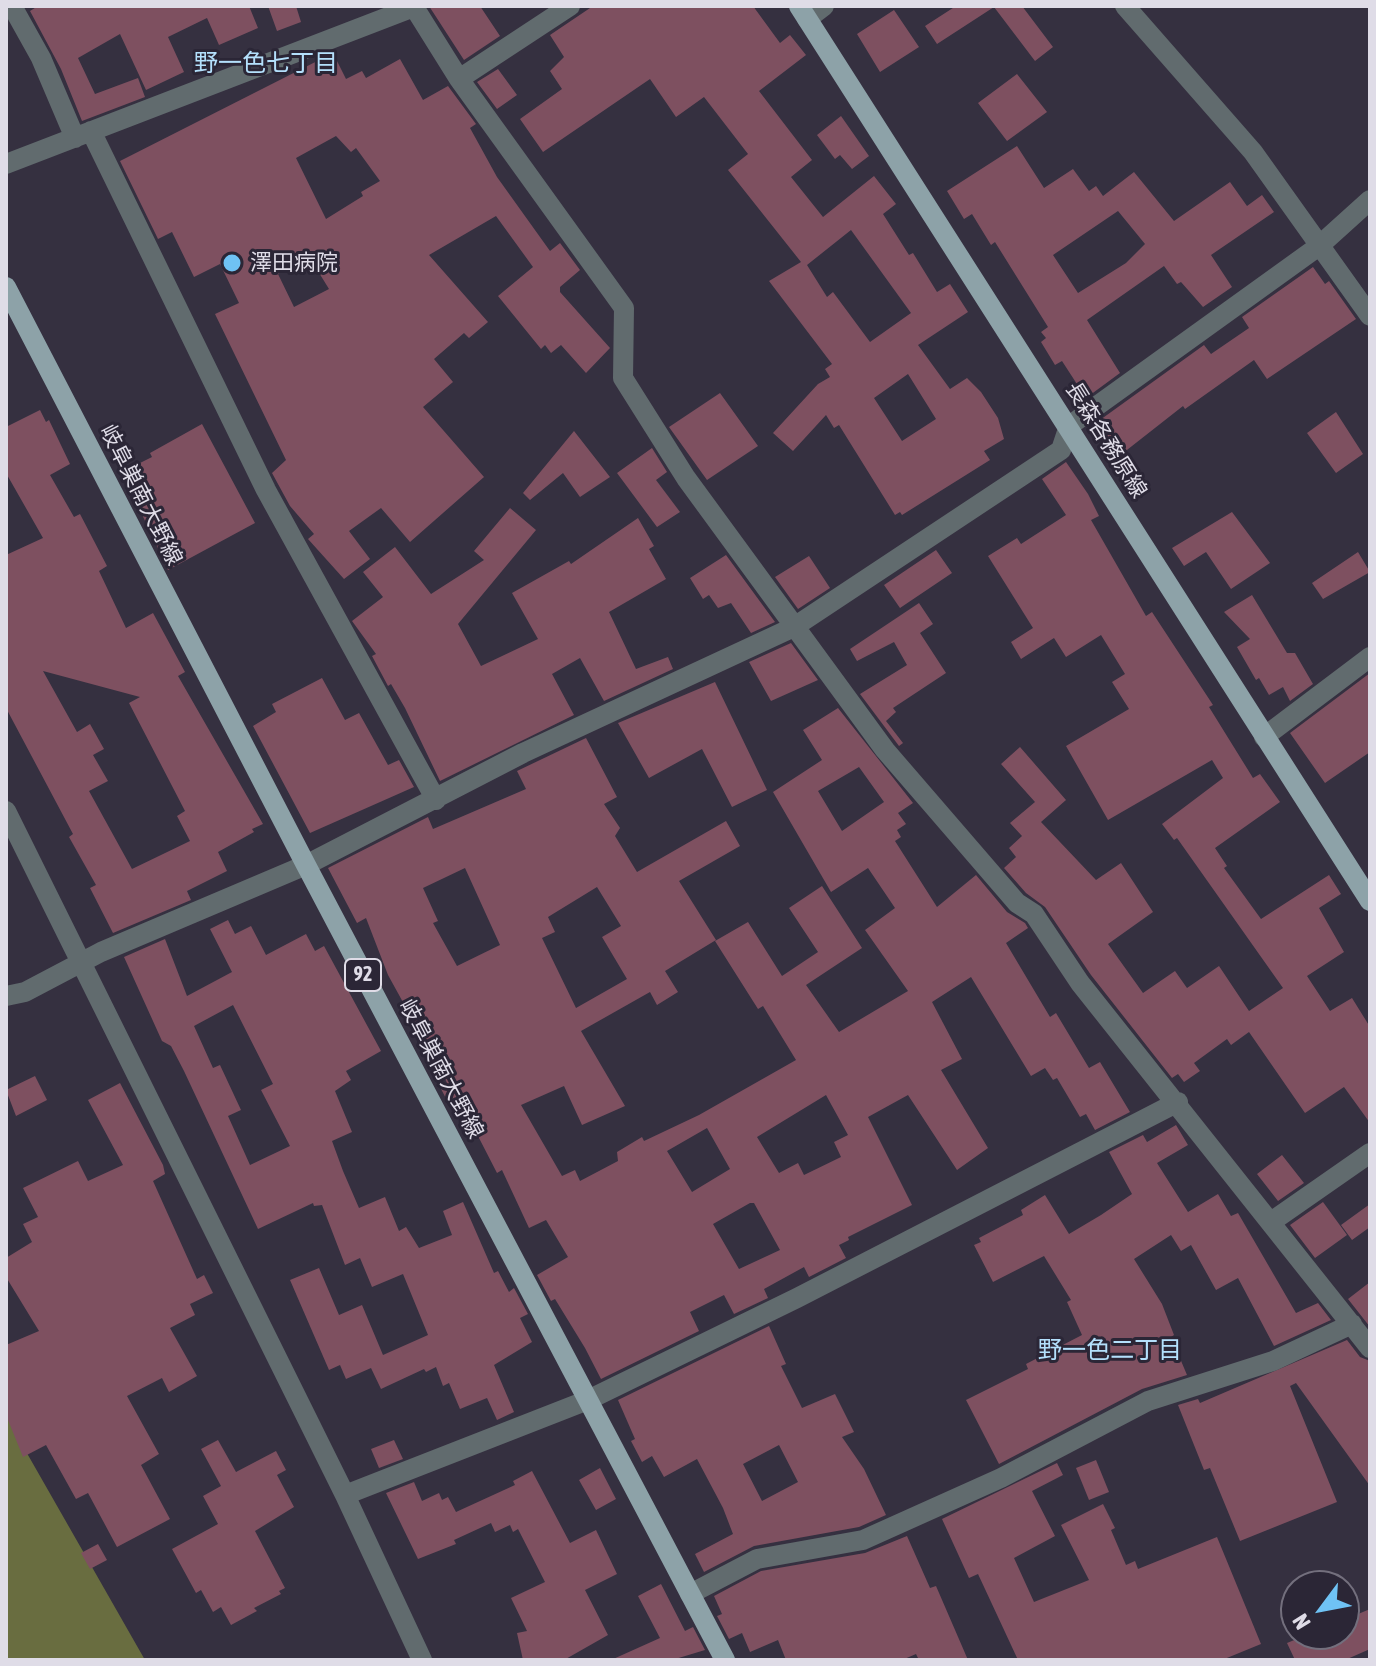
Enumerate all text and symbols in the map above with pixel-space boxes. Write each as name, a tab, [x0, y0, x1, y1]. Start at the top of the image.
district label: 野一色七丁目	[194, 49, 338, 77]
place label: 澤田病院	[250, 250, 338, 276]
marker: 澤田病院	[221, 252, 243, 274]
street label: 長森各務原線	[1060, 377, 1152, 503]
street label: 岐阜巣南大野線	[94, 420, 188, 570]
road number: 92	[345, 959, 381, 991]
street label: 岐阜巣南大野線	[393, 995, 489, 1143]
district label: 野一色二丁目	[1038, 1336, 1182, 1364]
north arrow	[1280, 1570, 1360, 1650]
text: N	[1287, 1609, 1316, 1634]

